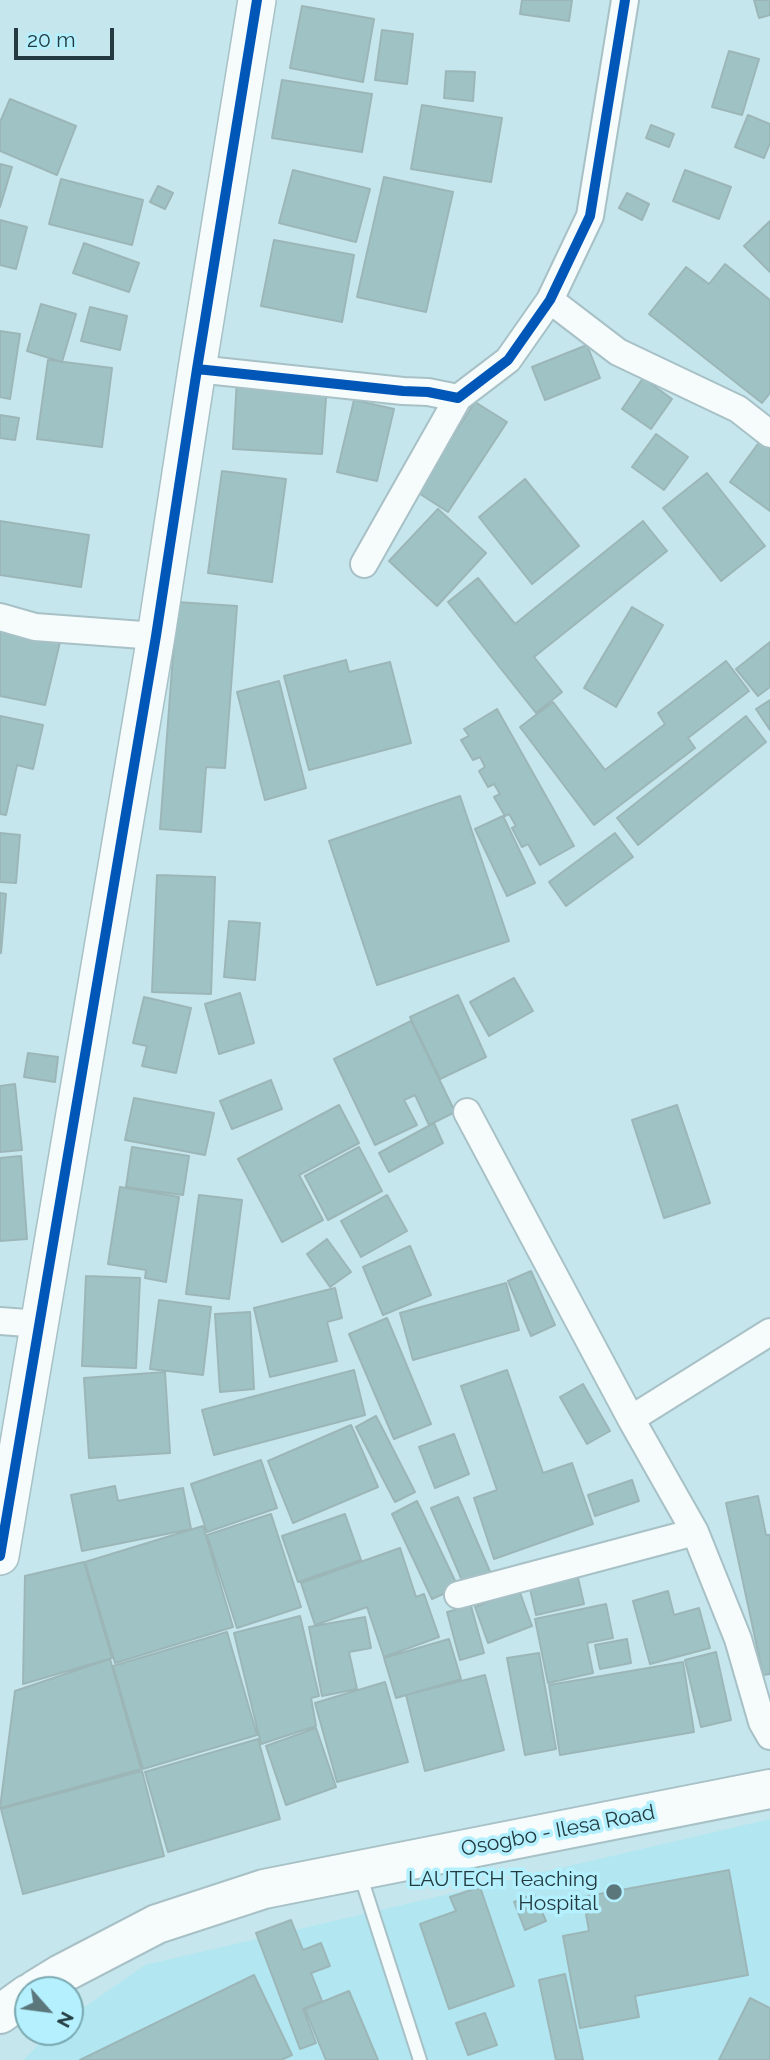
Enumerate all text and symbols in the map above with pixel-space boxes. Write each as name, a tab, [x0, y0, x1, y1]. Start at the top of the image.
scale bar	[18, 14, 117, 58]
text: 20 m	[27, 27, 75, 52]
street label: Osogbo - Ilesa Road	[459, 1800, 657, 1862]
place label: LAUTECH Teaching Hospital	[408, 1867, 598, 1917]
marker: LAUTECH Teaching Hospital	[604, 1882, 624, 1902]
north arrow	[14, 1976, 84, 2046]
text: N	[53, 2008, 79, 2031]

